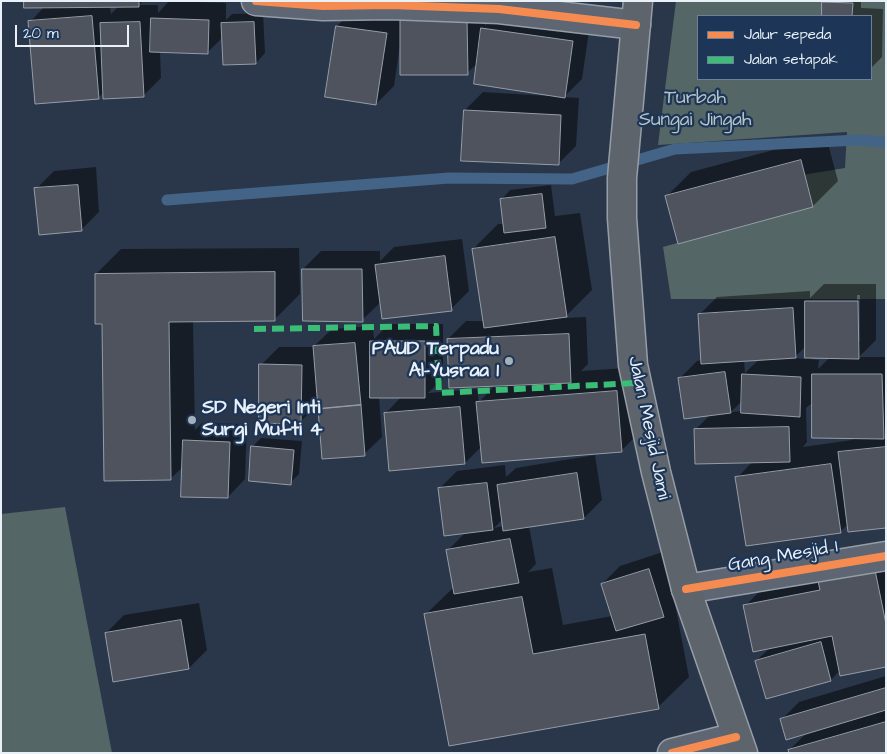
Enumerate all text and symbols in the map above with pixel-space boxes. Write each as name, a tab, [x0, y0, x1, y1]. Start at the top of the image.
scale bar	[18, 15, 131, 47]
legend	[697, 15, 872, 80]
text: 20 m	[23, 23, 59, 44]
text: Jalur sepeda	[744, 24, 831, 45]
text: Jalan setapak	[744, 49, 838, 70]
park label: Turbah Sungai Jingah	[639, 88, 751, 132]
place label: PAUD Terpadu Al-Yusraa 1	[372, 339, 499, 383]
street label: Jalan Mesjid Jami	[622, 354, 674, 502]
marker: PAUD Terpadu Al-Yusraa 1	[503, 355, 515, 367]
place label: SD Negeri Inti Surgi Mufti 4	[202, 398, 322, 442]
marker: SD Negeri Inti Surgi Mufti 4	[186, 414, 198, 426]
street label: Gang Mesjid 1	[726, 536, 840, 578]

